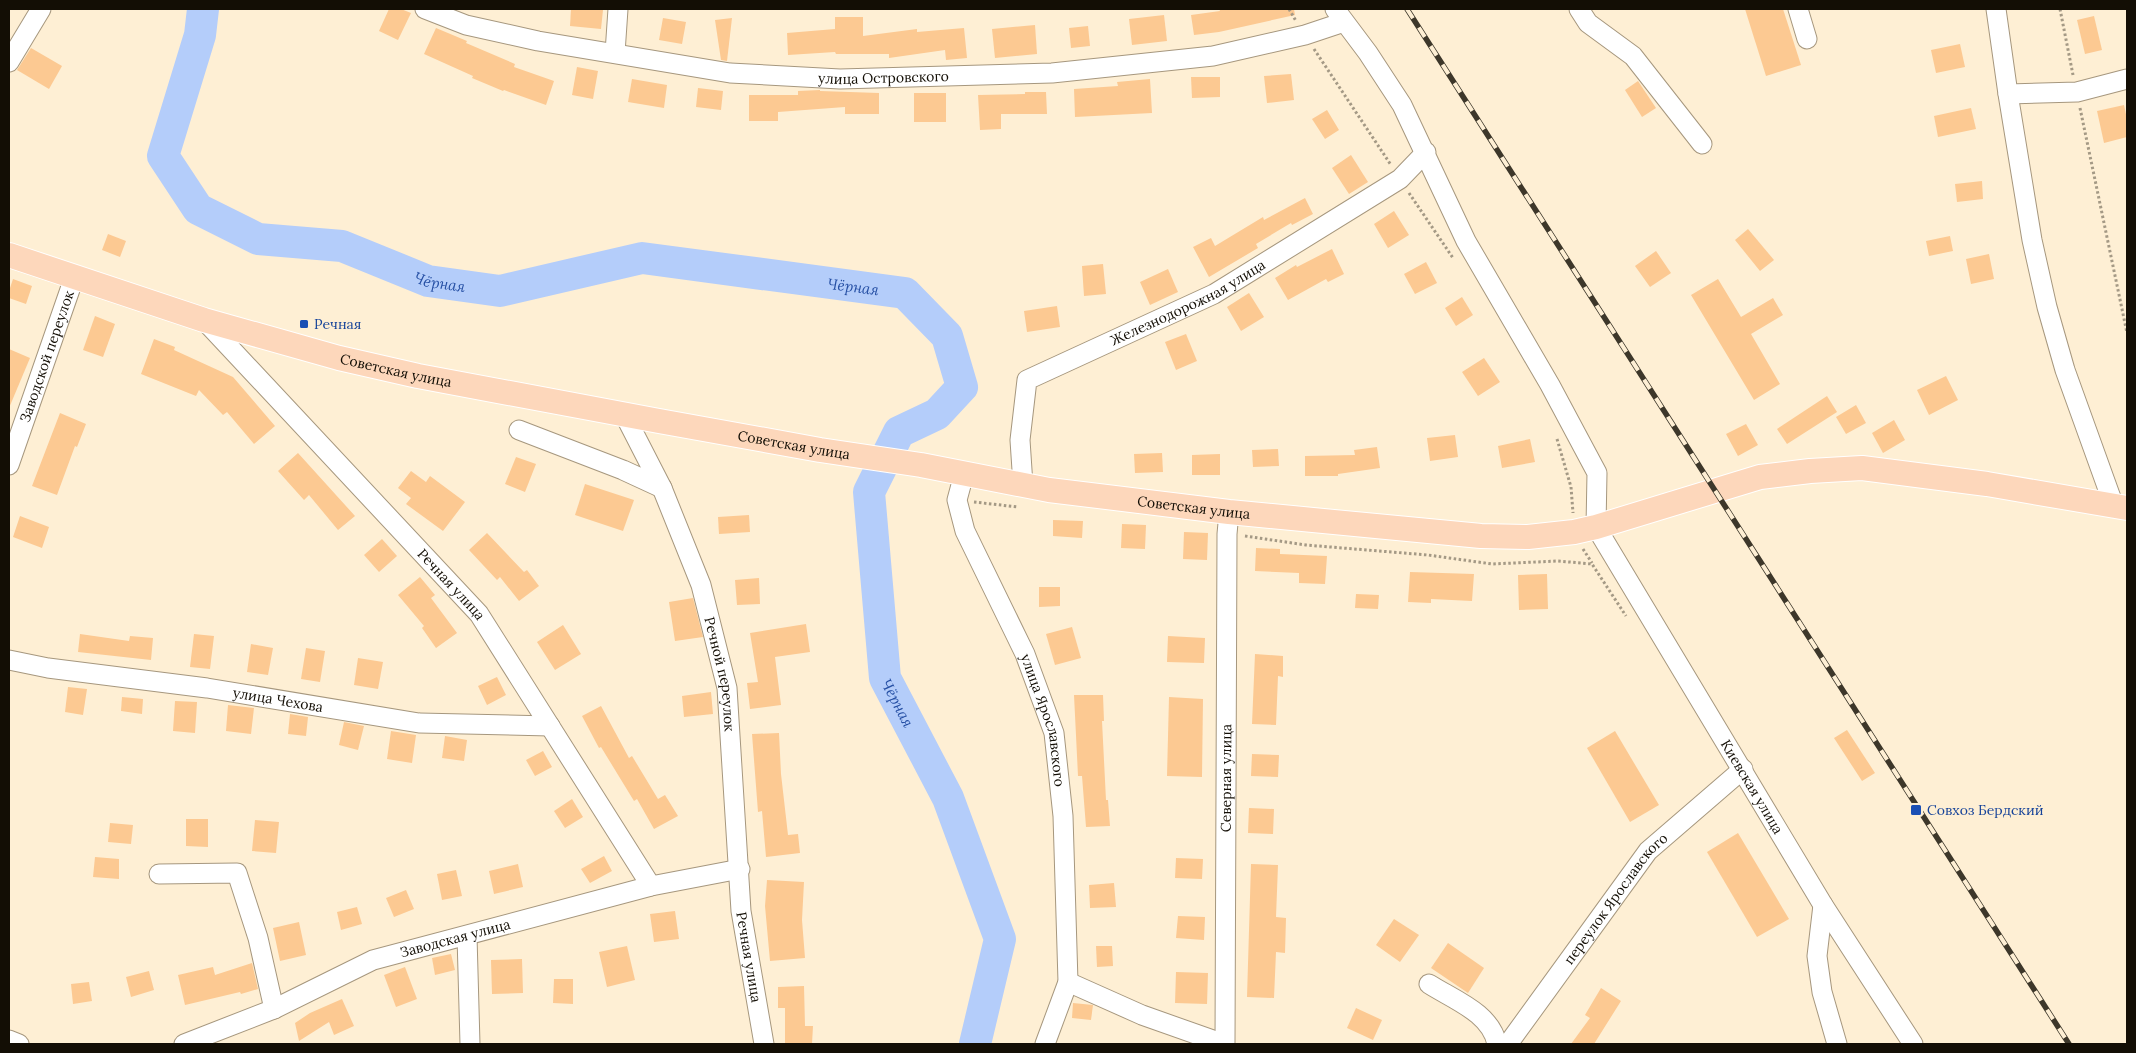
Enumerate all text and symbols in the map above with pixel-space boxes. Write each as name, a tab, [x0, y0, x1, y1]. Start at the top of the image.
street label: улица Островского	[818, 67, 949, 88]
street label: Железнодорожная улица	[1107, 256, 1268, 349]
water label: Чёрная	[411, 267, 467, 296]
water label: Чёрная	[826, 273, 881, 299]
street label: Заводской переулок	[15, 287, 78, 425]
place label: Речная	[314, 315, 361, 333]
marker: Речная	[298, 318, 310, 330]
street label: Советская улица	[338, 350, 453, 391]
street label: Советская улица	[736, 426, 851, 463]
street label: Советская улица	[1136, 492, 1251, 523]
street label: Речная улица	[413, 545, 489, 623]
street label: Речной переулок	[700, 615, 739, 733]
street label: улица Ярославского	[1017, 651, 1069, 788]
water label: Чёрная	[878, 675, 919, 731]
street label: улица Чехова	[231, 683, 324, 716]
street label: Северная улица	[1217, 724, 1235, 832]
street label: Киевская улица	[1717, 736, 1787, 837]
place label: Совхоз Бердский	[1927, 801, 2044, 819]
marker: Совхоз Бердский	[1909, 803, 1923, 817]
street label: переулок Ярославского	[1560, 829, 1671, 968]
street label: Речная улица	[732, 911, 766, 1004]
street label: Заводская улица	[398, 915, 512, 961]

